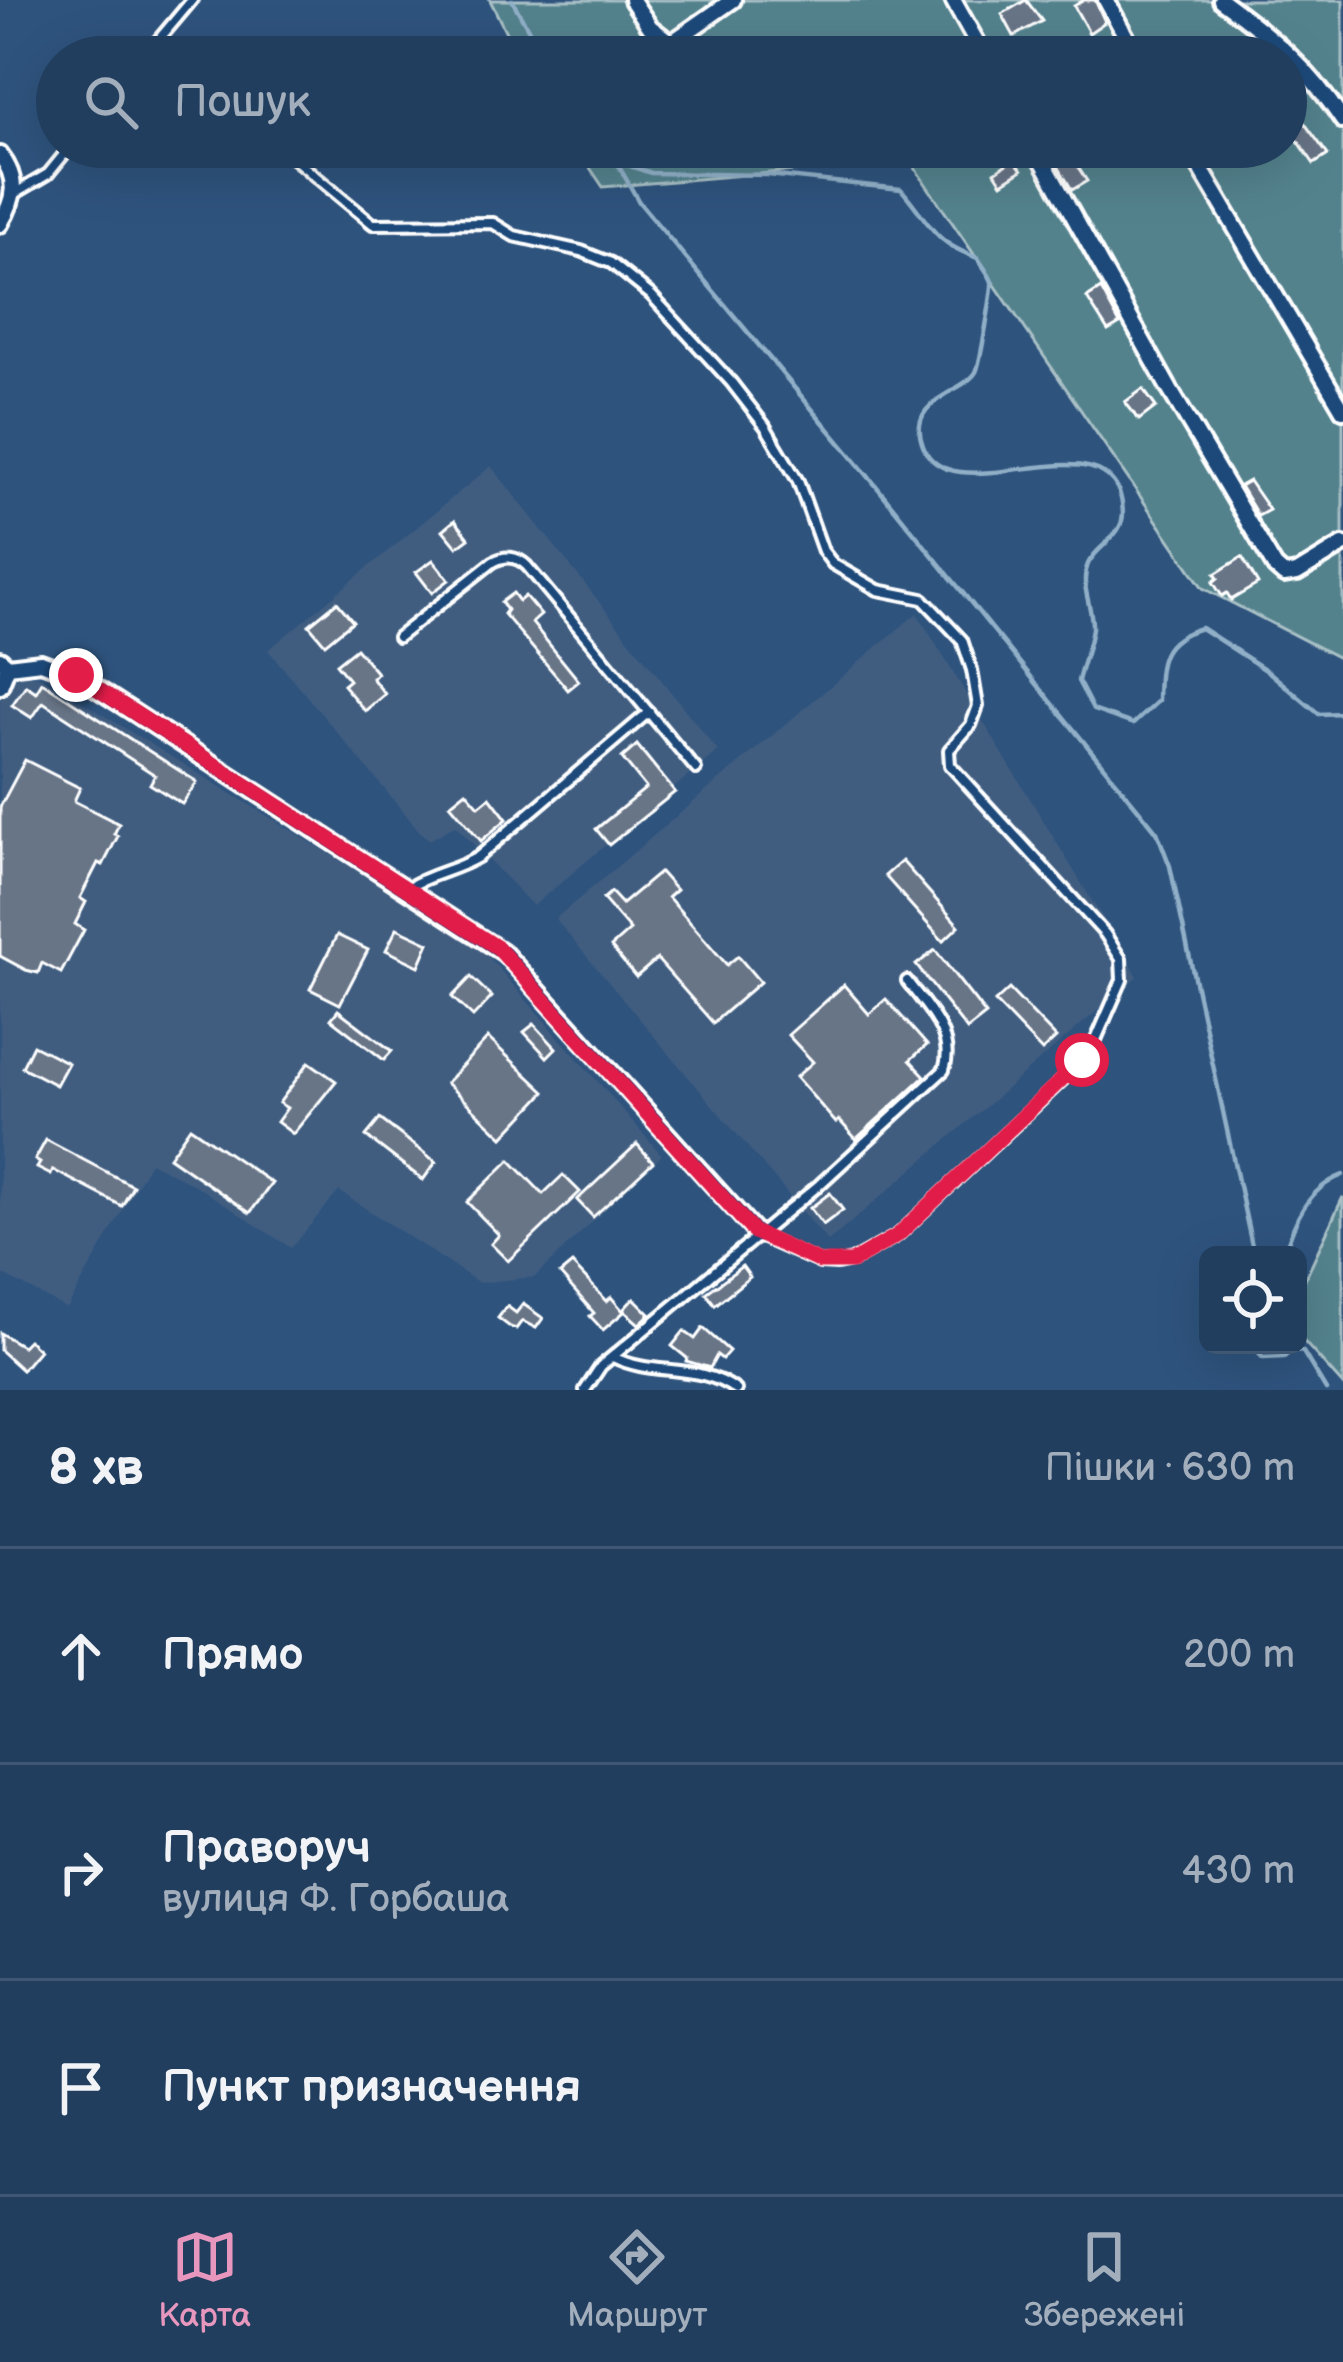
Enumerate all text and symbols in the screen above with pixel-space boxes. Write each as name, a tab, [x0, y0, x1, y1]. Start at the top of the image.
search box	[36, 36, 1307, 168]
icon: search	[78, 69, 144, 135]
text: Пошук	[174, 75, 311, 130]
route end	[49, 648, 103, 702]
route start	[1055, 1033, 1109, 1087]
map controls	[1199, 1246, 1307, 1354]
button: locate	[1199, 1246, 1307, 1354]
text: 8 хв	[48, 1438, 143, 1499]
text: Пішки · 630 m	[1045, 1445, 1295, 1492]
icon: ahead	[48, 1623, 114, 1689]
text: Прямо	[162, 1628, 303, 1683]
text: 200 m	[1183, 1632, 1295, 1679]
text: Праворуч	[162, 1821, 371, 1876]
icon: right	[48, 1839, 114, 1905]
text: 430 m	[1182, 1848, 1295, 1895]
text: вулиця Ф. Горбаша	[162, 1876, 509, 1923]
icon: arrive	[48, 2055, 114, 2121]
text: Пункт призначення	[162, 2060, 581, 2115]
tab: Карта	[158, 2224, 251, 2336]
tab: Маршрут	[567, 2224, 708, 2336]
tab: Збережені	[1024, 2224, 1185, 2336]

